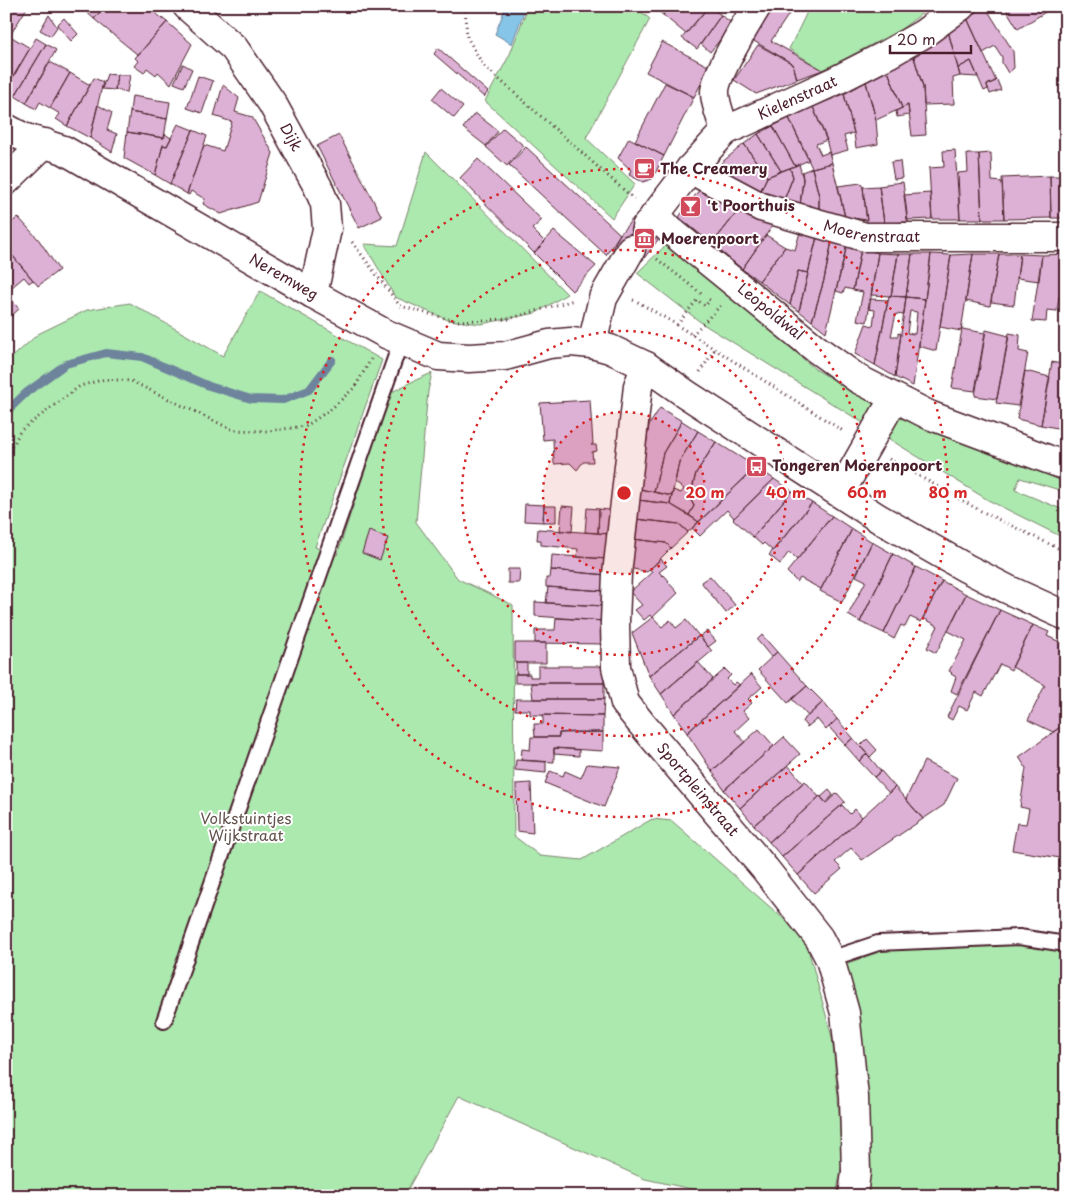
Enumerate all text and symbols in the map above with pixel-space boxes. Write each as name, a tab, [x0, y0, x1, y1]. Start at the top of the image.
scale bar	[890, 22, 971, 54]
text: 20 m	[897, 27, 936, 50]
street label: Kielenstraat	[753, 69, 840, 125]
street label: Dijk	[275, 118, 309, 155]
place label: The Creamery	[660, 156, 768, 179]
cafe icon: The Creamery	[632, 157, 656, 181]
place label: 't Poorthuis	[707, 193, 795, 216]
bar icon: 't Poorthuis	[679, 194, 703, 218]
street label: Moerenstraat	[821, 213, 920, 247]
place label: Moerenpoort	[661, 226, 759, 249]
museum icon: Moerenpoort	[633, 227, 657, 251]
street label: Neremweg	[246, 247, 323, 305]
street label: Leopoldwal	[733, 277, 810, 345]
place label: Tongeren Moerenpoort	[772, 453, 942, 476]
bus stop icon: Tongeren Moerenpoort	[744, 454, 768, 478]
text: 20 m	[686, 480, 724, 503]
text: 40 m	[766, 480, 806, 503]
text: 60 m	[847, 480, 887, 503]
text: 80 m	[928, 480, 968, 503]
centre of rings	[615, 484, 633, 502]
street label: Sportpleinstraat	[652, 737, 745, 841]
park label: Volkstuintjes Wijkstraat	[201, 806, 291, 846]

